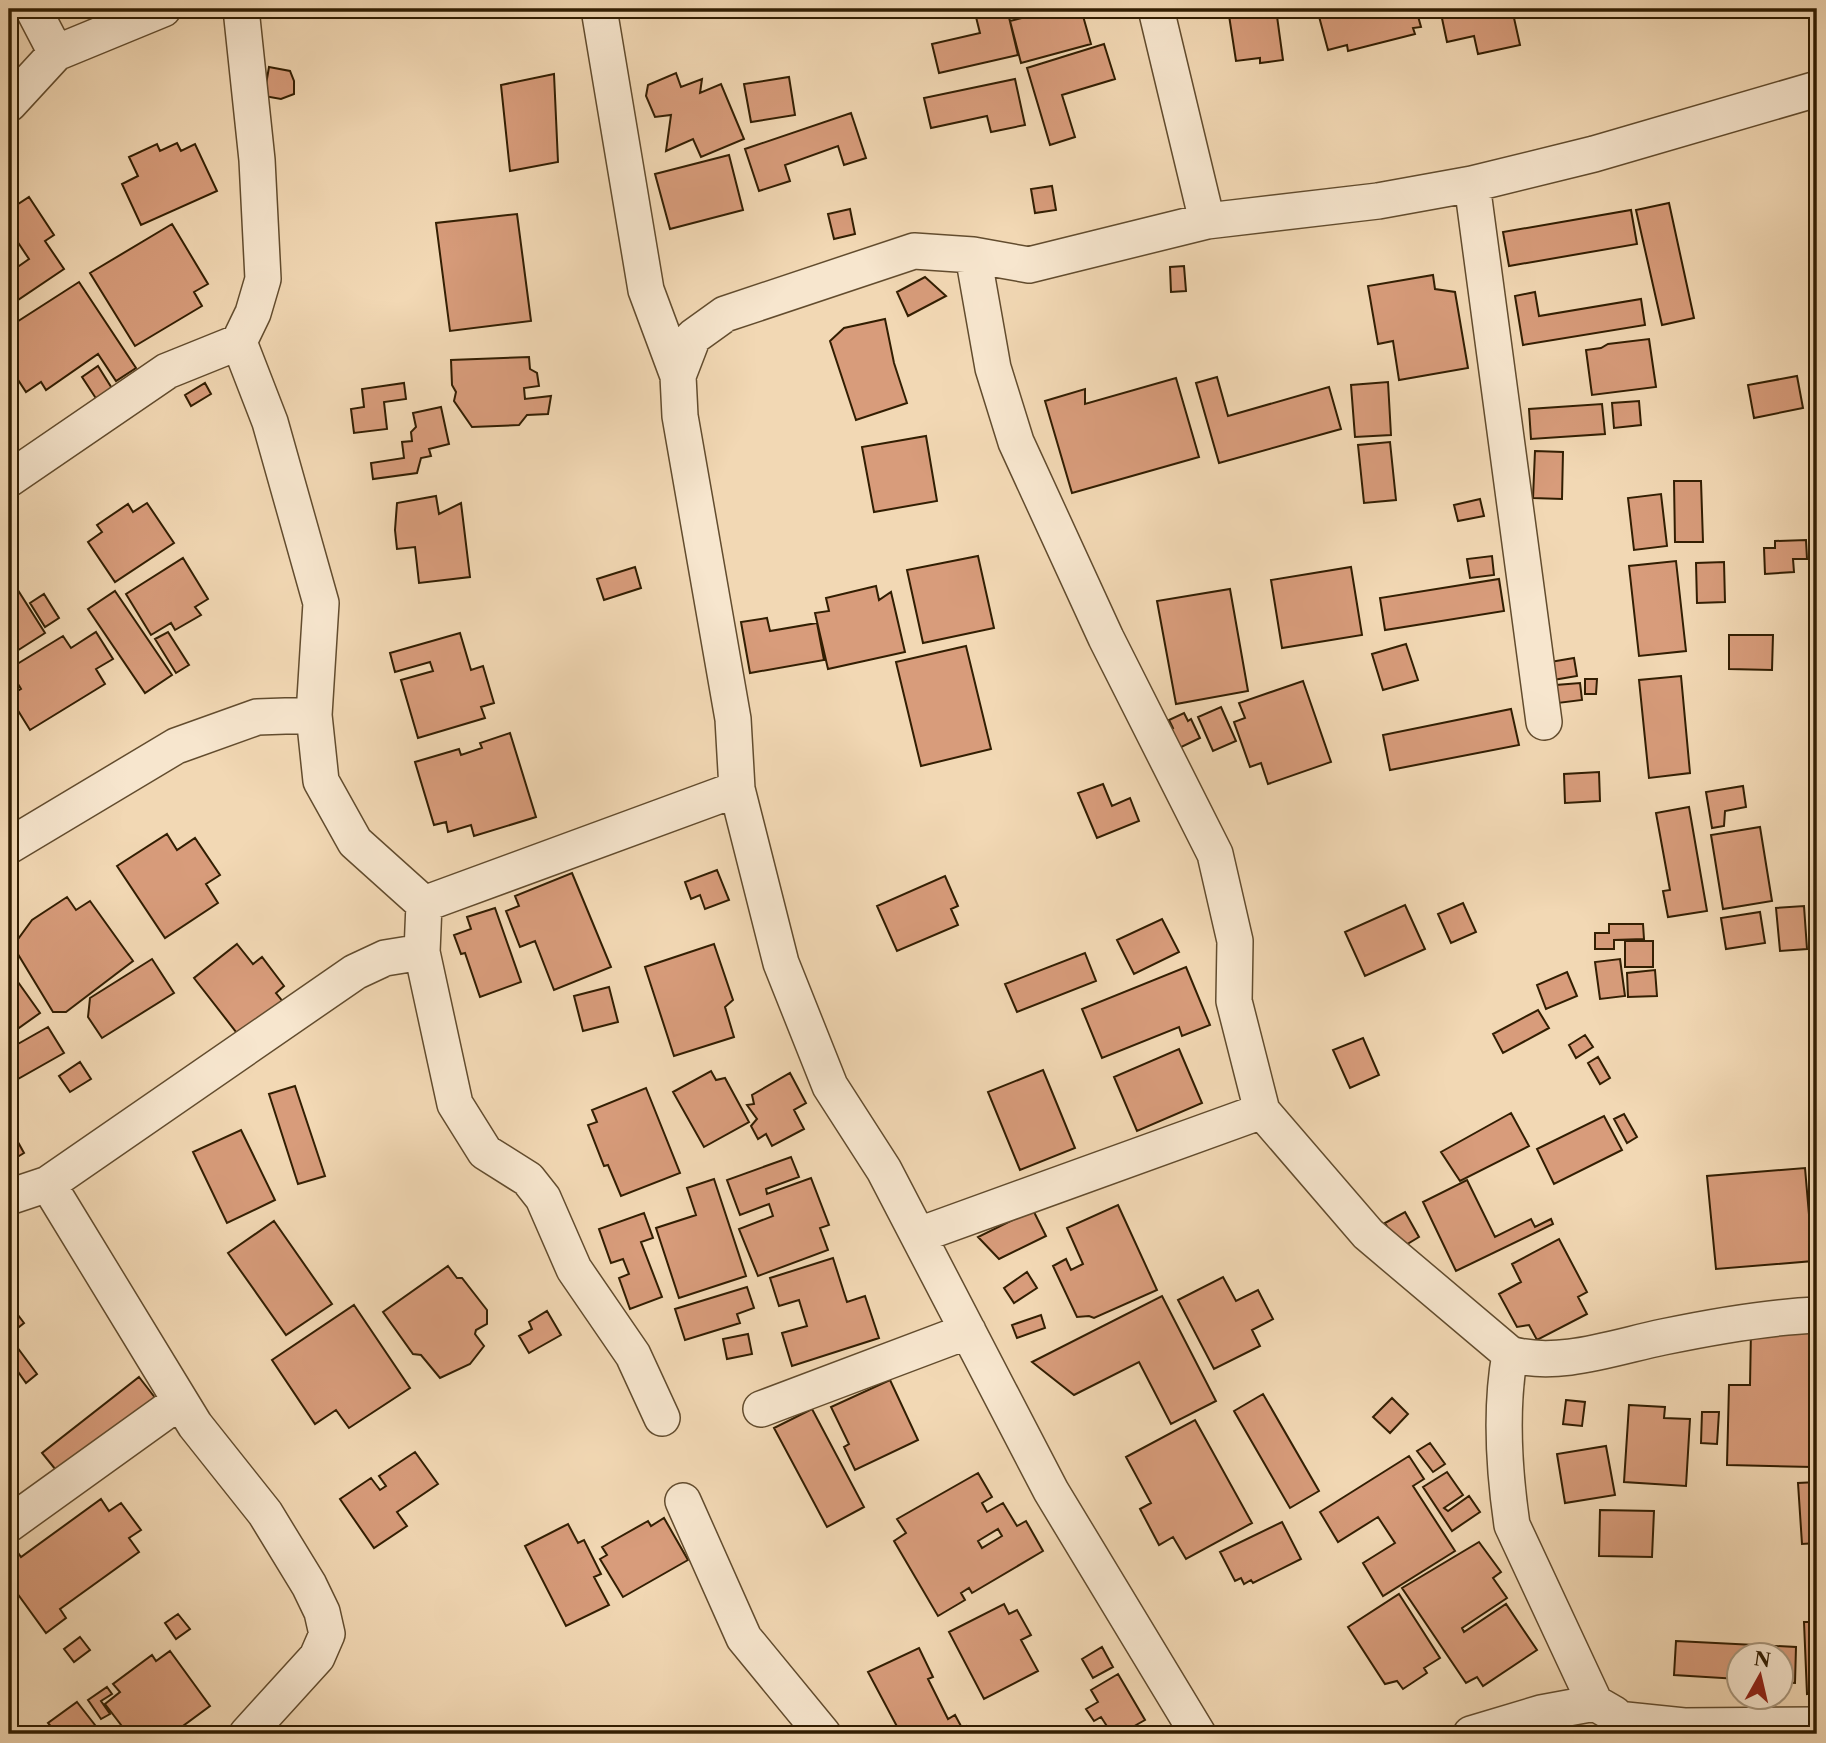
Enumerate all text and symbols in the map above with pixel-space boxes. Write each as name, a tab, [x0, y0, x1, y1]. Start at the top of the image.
north arrow	[1724, 1642, 1794, 1712]
text: N	[1753, 1647, 1772, 1672]

